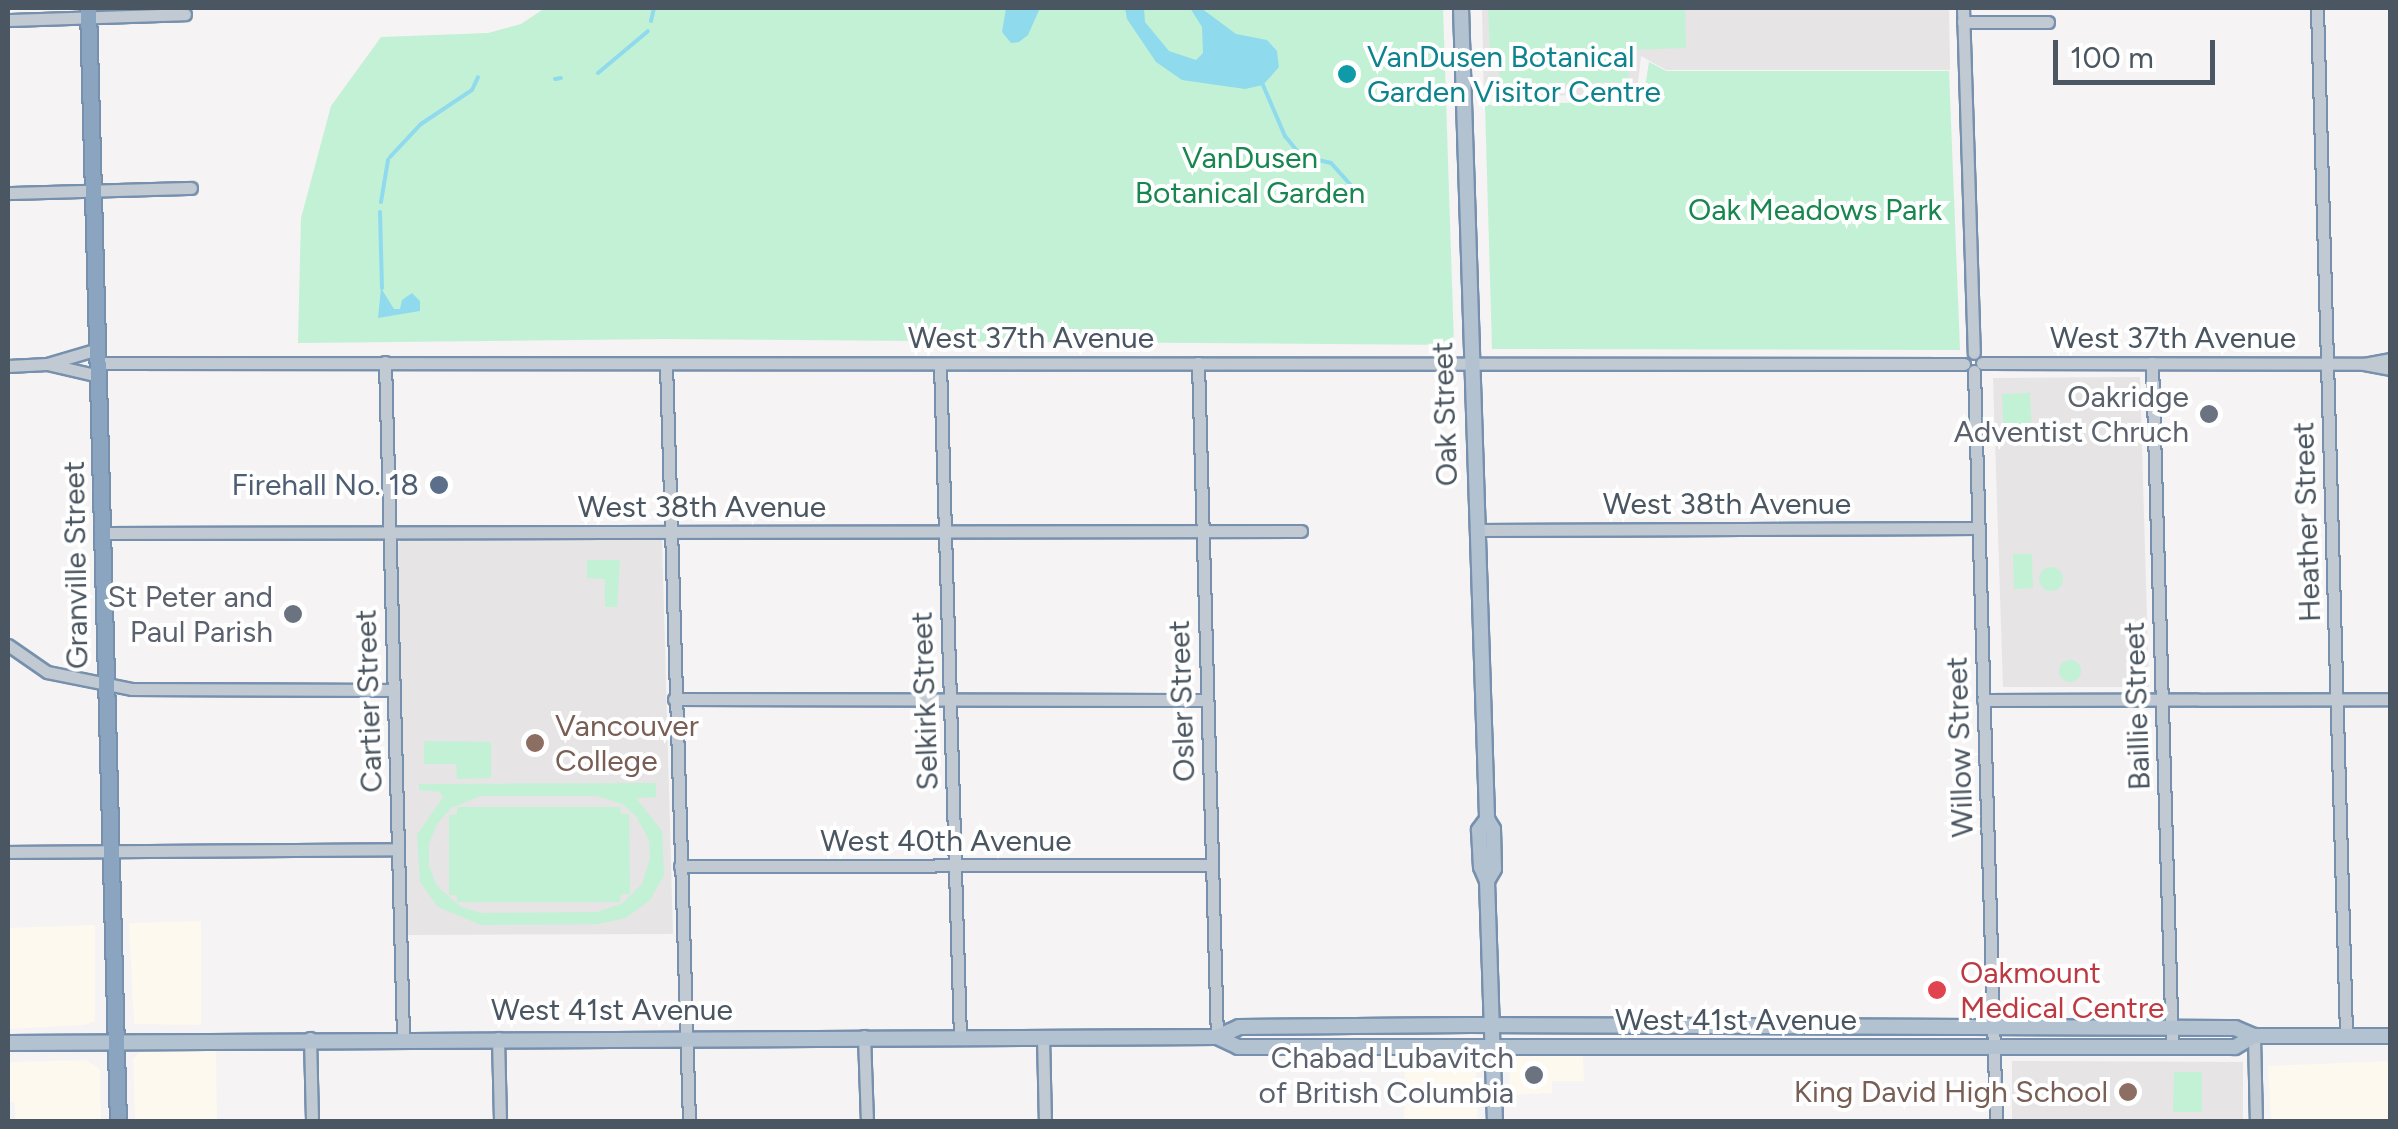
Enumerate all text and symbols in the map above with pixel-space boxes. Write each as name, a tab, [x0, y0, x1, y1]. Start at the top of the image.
scale bar	[2058, 20, 2220, 82]
place label: VanDusen Botanical Garden Visitor Centre	[1367, 39, 1661, 110]
text: 100 m	[2070, 39, 2154, 76]
marker: VanDusen Botanical Garden Visitor Centre	[1336, 63, 1358, 85]
park label: VanDusen Botanical Garden	[1135, 140, 1365, 210]
park label: Oak Meadows Park	[1688, 192, 1942, 228]
street label: West 37th Avenue	[908, 320, 1154, 356]
street label: West 37th Avenue	[2050, 320, 2296, 356]
street label: Oak Street	[1424, 341, 1466, 487]
place label: Oakridge Adventist Chruch	[1954, 379, 2189, 450]
marker: Oakridge Adventist Chruch	[2198, 403, 2220, 425]
street label: Heather Street	[2286, 421, 2328, 623]
street label: Granville Street	[56, 461, 96, 669]
place label: Firehall No. 18	[232, 467, 419, 503]
marker: Firehall No. 18	[428, 474, 450, 496]
street label: West 38th Avenue	[1603, 486, 1851, 522]
street label: West 38th Avenue	[578, 489, 826, 525]
place label: St Peter and Paul Parish	[108, 579, 273, 650]
marker: St Peter and Paul Parish	[282, 603, 304, 625]
street label: Cartier Street	[348, 609, 390, 793]
street label: Selkirk Street	[904, 611, 946, 791]
street label: Osler Street	[1161, 620, 1203, 782]
street label: Baillie Street	[2116, 621, 2158, 791]
street label: Willow Street	[1939, 656, 1981, 838]
place label: Vancouver College	[555, 708, 699, 778]
marker: Vancouver College	[524, 732, 546, 754]
street label: West 40th Avenue	[820, 823, 1072, 859]
place label: Oakmount Medical Centre	[1960, 955, 2164, 1026]
marker: Oakmount Medical Centre	[1924, 977, 1950, 1003]
street label: West 41st Avenue	[491, 992, 733, 1028]
street label: West 41st Avenue	[1615, 1002, 1857, 1038]
place label: Chabad Lubavitch of British Columbia	[1259, 1040, 1514, 1110]
marker: Chabad Lubavitch of British Columbia	[1523, 1064, 1545, 1086]
place label: King David High School	[1794, 1074, 2108, 1110]
marker: King David High School	[2117, 1081, 2139, 1103]

